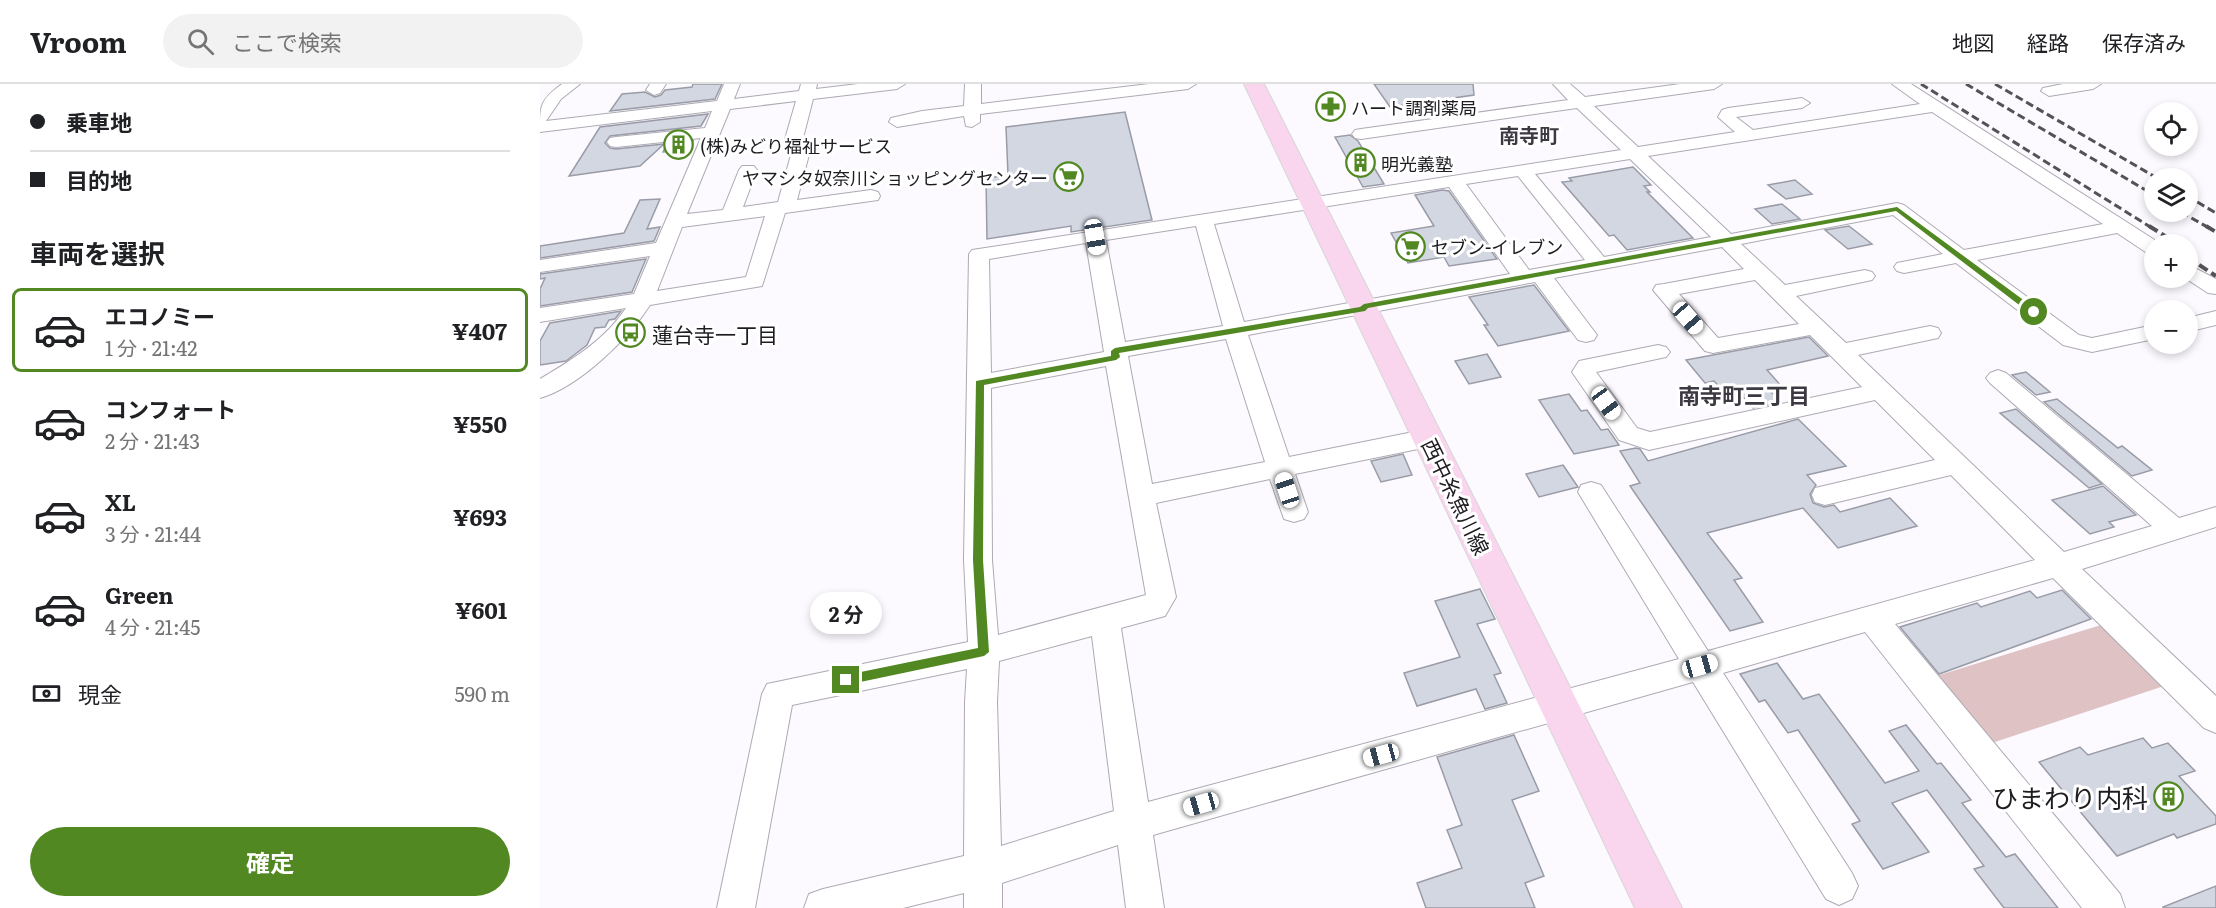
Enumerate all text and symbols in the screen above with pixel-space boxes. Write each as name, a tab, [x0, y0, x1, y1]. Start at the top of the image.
search box	[163, 14, 583, 68]
text: Vroom	[30, 20, 127, 62]
icon: search	[184, 25, 217, 58]
text: ここで検索	[232, 25, 342, 58]
text: 地図	[1952, 26, 1994, 57]
text: 経路	[2027, 26, 2069, 57]
text: 保存済み	[2102, 26, 2186, 57]
pharmacy icon: ハート調剤薬局	[1314, 91, 1346, 123]
place label: ハート調剤薬局	[1351, 94, 1477, 121]
map controls	[2144, 102, 2198, 354]
button: locate	[2144, 102, 2198, 156]
text: 乗車地	[66, 105, 132, 138]
district label: 南寺町	[1499, 119, 1559, 149]
building icon: (株)みどり福祉サービス	[663, 129, 695, 161]
place label: (株)みどり福祉サービス	[700, 132, 892, 159]
building icon: 明光義塾	[1344, 147, 1376, 179]
place label: 明光義塾	[1381, 150, 1453, 177]
supermarket icon: ヤマシタ奴奈川ショッピングセンター	[1053, 161, 1085, 193]
text: 目的地	[66, 163, 132, 196]
place label: ヤマシタ奴奈川ショッピングセンター	[742, 164, 1048, 191]
button: layers	[2144, 168, 2198, 222]
car	[1083, 218, 1107, 256]
supermarket icon: セブン-イレブン	[1394, 230, 1426, 262]
text: 車両を選択	[30, 232, 165, 272]
place label: セブン-イレブン	[1431, 233, 1563, 260]
button: +	[2144, 234, 2198, 288]
route start	[2020, 298, 2047, 325]
text: エコノミー	[105, 299, 215, 332]
car	[1669, 299, 1707, 337]
button: −	[2144, 300, 2198, 354]
icon: car	[33, 303, 87, 357]
text: ¥407	[452, 314, 507, 347]
bus stop icon: 蓮台寺一丁目	[615, 317, 647, 349]
place label: 蓮台寺一丁目	[652, 318, 778, 349]
text: 1 分 · 21:42	[105, 332, 198, 362]
district label: 南寺町三丁目	[1678, 378, 1810, 411]
car	[1588, 383, 1624, 423]
text: コンフォート	[105, 392, 236, 425]
icon: car	[33, 396, 87, 450]
text: ¥550	[453, 407, 507, 440]
text: 2 分 · 21:43	[105, 425, 200, 455]
street label: 西中糸魚川線	[1415, 433, 1499, 559]
car	[1273, 470, 1301, 510]
text: XL	[105, 485, 136, 518]
icon: car	[33, 489, 87, 543]
text: ¥693	[453, 500, 507, 533]
text: 3 分 · 21:44	[105, 518, 201, 548]
text: Green	[105, 578, 174, 611]
icon: car	[33, 582, 87, 636]
text: ¥601	[455, 593, 507, 626]
callout: 2 分	[810, 593, 882, 635]
text: 2 分	[829, 598, 863, 628]
text: 4 分 · 21:45	[105, 611, 200, 641]
car	[1680, 652, 1720, 680]
route end	[832, 666, 859, 693]
icon: cash	[30, 677, 63, 710]
text: 現金	[78, 677, 122, 710]
text: 590 m	[454, 678, 510, 708]
car	[1361, 742, 1401, 768]
place label: ひまわり内科	[1992, 777, 2148, 816]
building icon: ひまわり内科	[2153, 780, 2185, 812]
car	[1181, 790, 1221, 818]
button: 確定	[30, 827, 510, 896]

